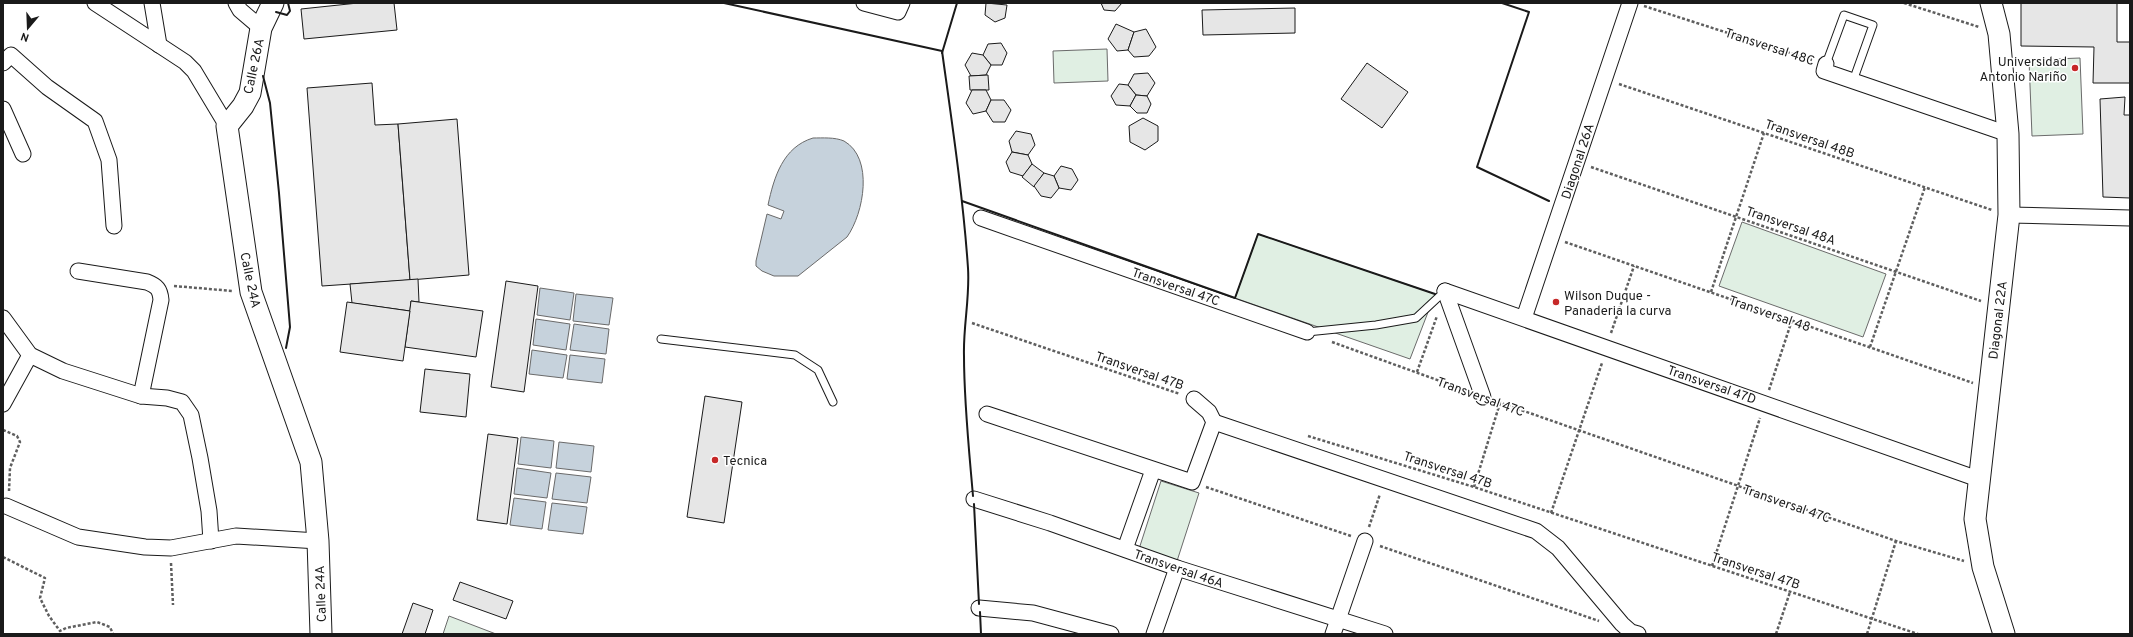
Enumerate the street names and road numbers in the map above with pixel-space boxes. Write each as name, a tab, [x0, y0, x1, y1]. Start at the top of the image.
street label: Transversal 48C	[1722, 26, 1816, 70]
street label: Calle 26A	[241, 37, 269, 96]
street label: Transversal 48B	[1762, 117, 1856, 163]
street label: Diagonal 26A	[1559, 122, 1599, 201]
street label: Transversal 48A	[1743, 204, 1838, 250]
street label: Calle 24A	[235, 251, 263, 310]
street label: Transversal 47C	[1129, 265, 1221, 310]
street label: Diagonal 22A	[1986, 280, 2012, 360]
street label: Transversal 48	[1726, 293, 1812, 336]
street label: Transversal 47B	[1093, 349, 1186, 395]
street label: Transversal 47D	[1665, 363, 1758, 409]
street label: Transversal 47C	[1434, 375, 1526, 421]
street label: Transversal 47B	[1401, 449, 1494, 493]
street label: Transversal 47C	[1740, 482, 1832, 527]
street label: Transversal 46A	[1131, 547, 1225, 593]
street label: Transversal 47B	[1709, 550, 1802, 594]
street label: Calle 24A	[313, 565, 331, 622]

